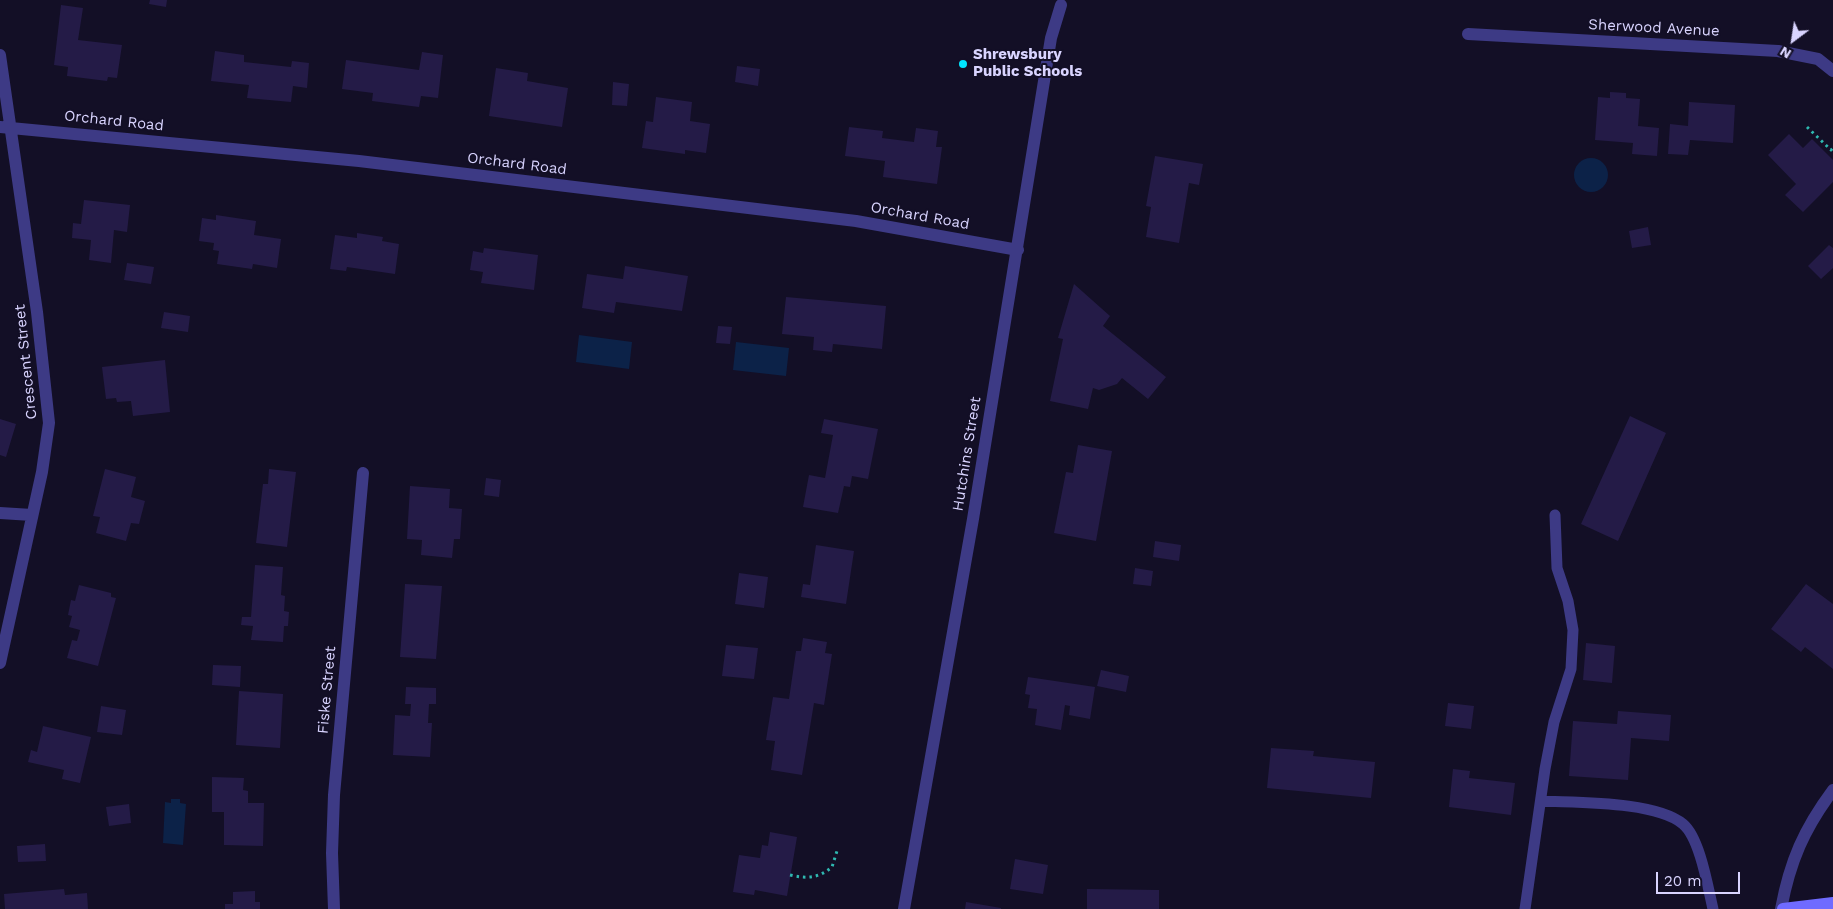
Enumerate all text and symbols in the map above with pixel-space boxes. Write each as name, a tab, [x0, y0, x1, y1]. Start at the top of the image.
north arrow	[1768, 15, 1818, 65]
street label: Sherwood Avenue	[1588, 16, 1720, 40]
text: N	[1777, 43, 1794, 62]
place label: Shrewsbury Public Schools	[973, 46, 1082, 81]
marker: Shrewsbury Public Schools	[957, 58, 969, 70]
street label: Orchard Road	[63, 107, 165, 135]
street label: Orchard Road	[466, 149, 568, 179]
street label: Orchard Road	[869, 198, 971, 234]
street label: Crescent Street	[11, 304, 41, 420]
street label: Hutchins Street	[949, 396, 985, 512]
street label: Fiske Street	[314, 645, 340, 735]
scale bar	[1658, 862, 1742, 894]
text: 20 m	[1664, 872, 1702, 890]

